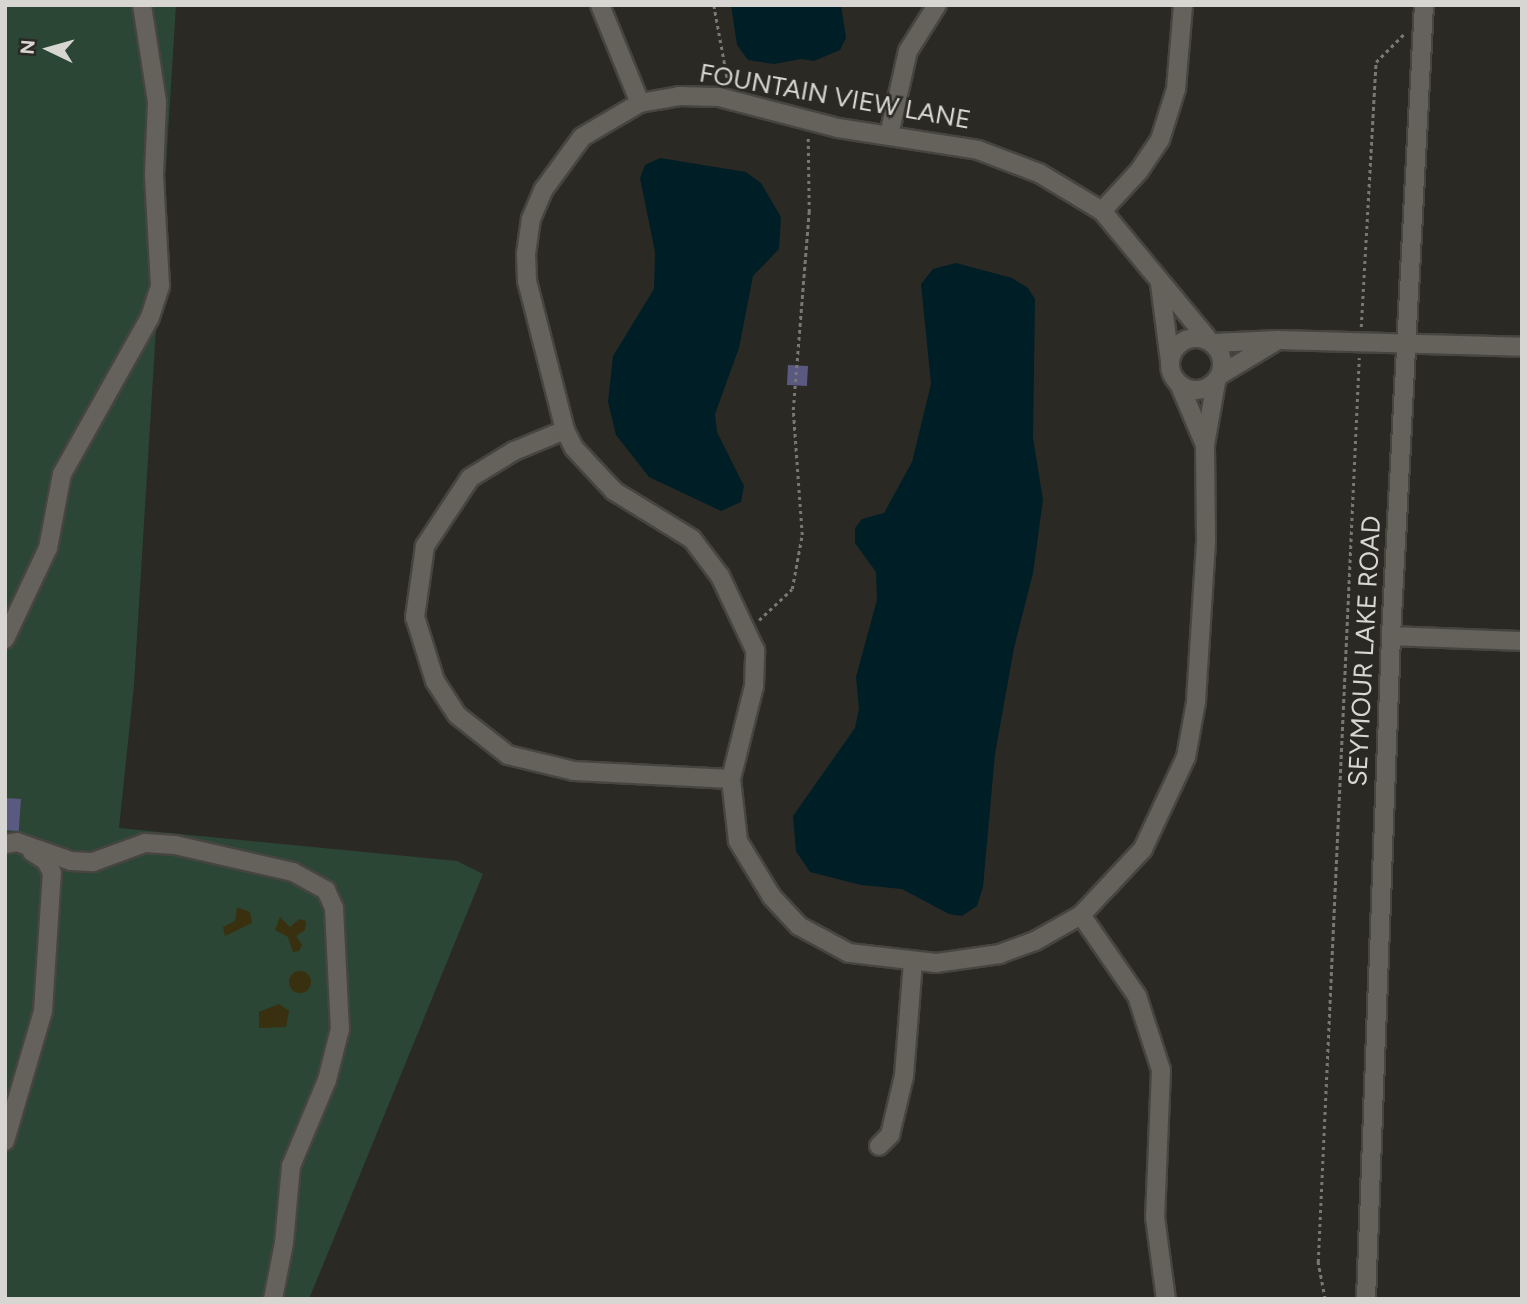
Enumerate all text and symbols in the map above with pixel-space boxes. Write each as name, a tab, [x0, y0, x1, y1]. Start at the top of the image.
north arrow	[14, 14, 84, 84]
text: N	[15, 39, 40, 55]
street label: FOUNTAIN VIEW LANE	[697, 58, 973, 136]
street label: SEYMOUR LAKE ROAD	[1342, 515, 1388, 787]

